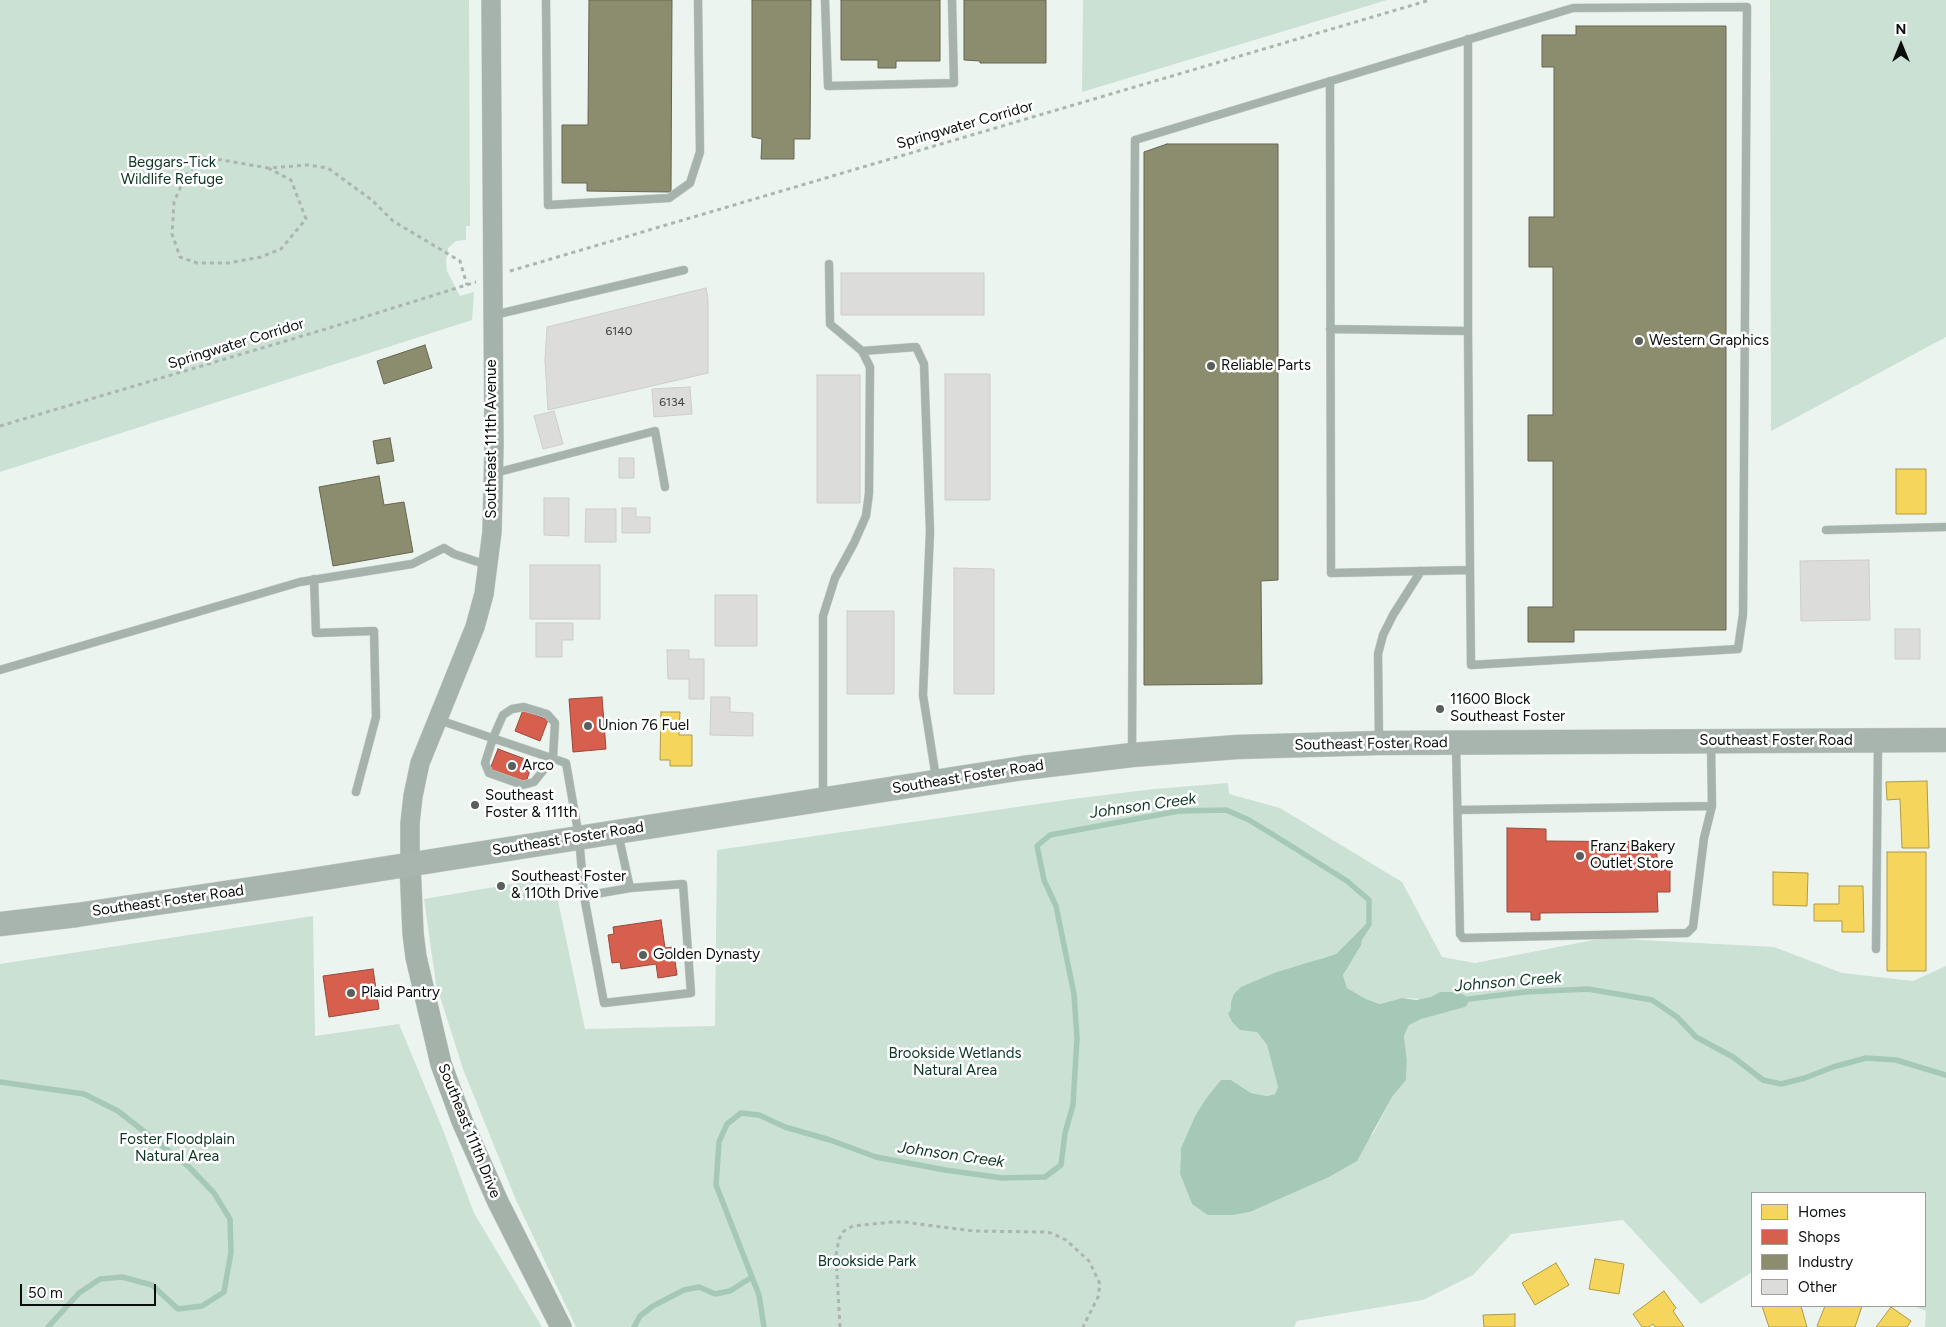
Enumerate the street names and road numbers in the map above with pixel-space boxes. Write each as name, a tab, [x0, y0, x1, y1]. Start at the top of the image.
street label: Springwater Corridor	[895, 97, 1035, 153]
street label: Springwater Corridor	[166, 315, 306, 373]
street label: Southeast 111th Avenue	[483, 359, 501, 519]
street label: Southeast Foster Road	[1699, 732, 1853, 750]
street label: Southeast Foster Road	[1294, 734, 1448, 754]
street label: Southeast Foster Road	[891, 756, 1045, 798]
street label: Southeast Foster Road	[491, 818, 645, 860]
street label: Southeast Foster Road	[91, 881, 245, 921]
street label: Southeast 111th Drive	[434, 1061, 504, 1201]

